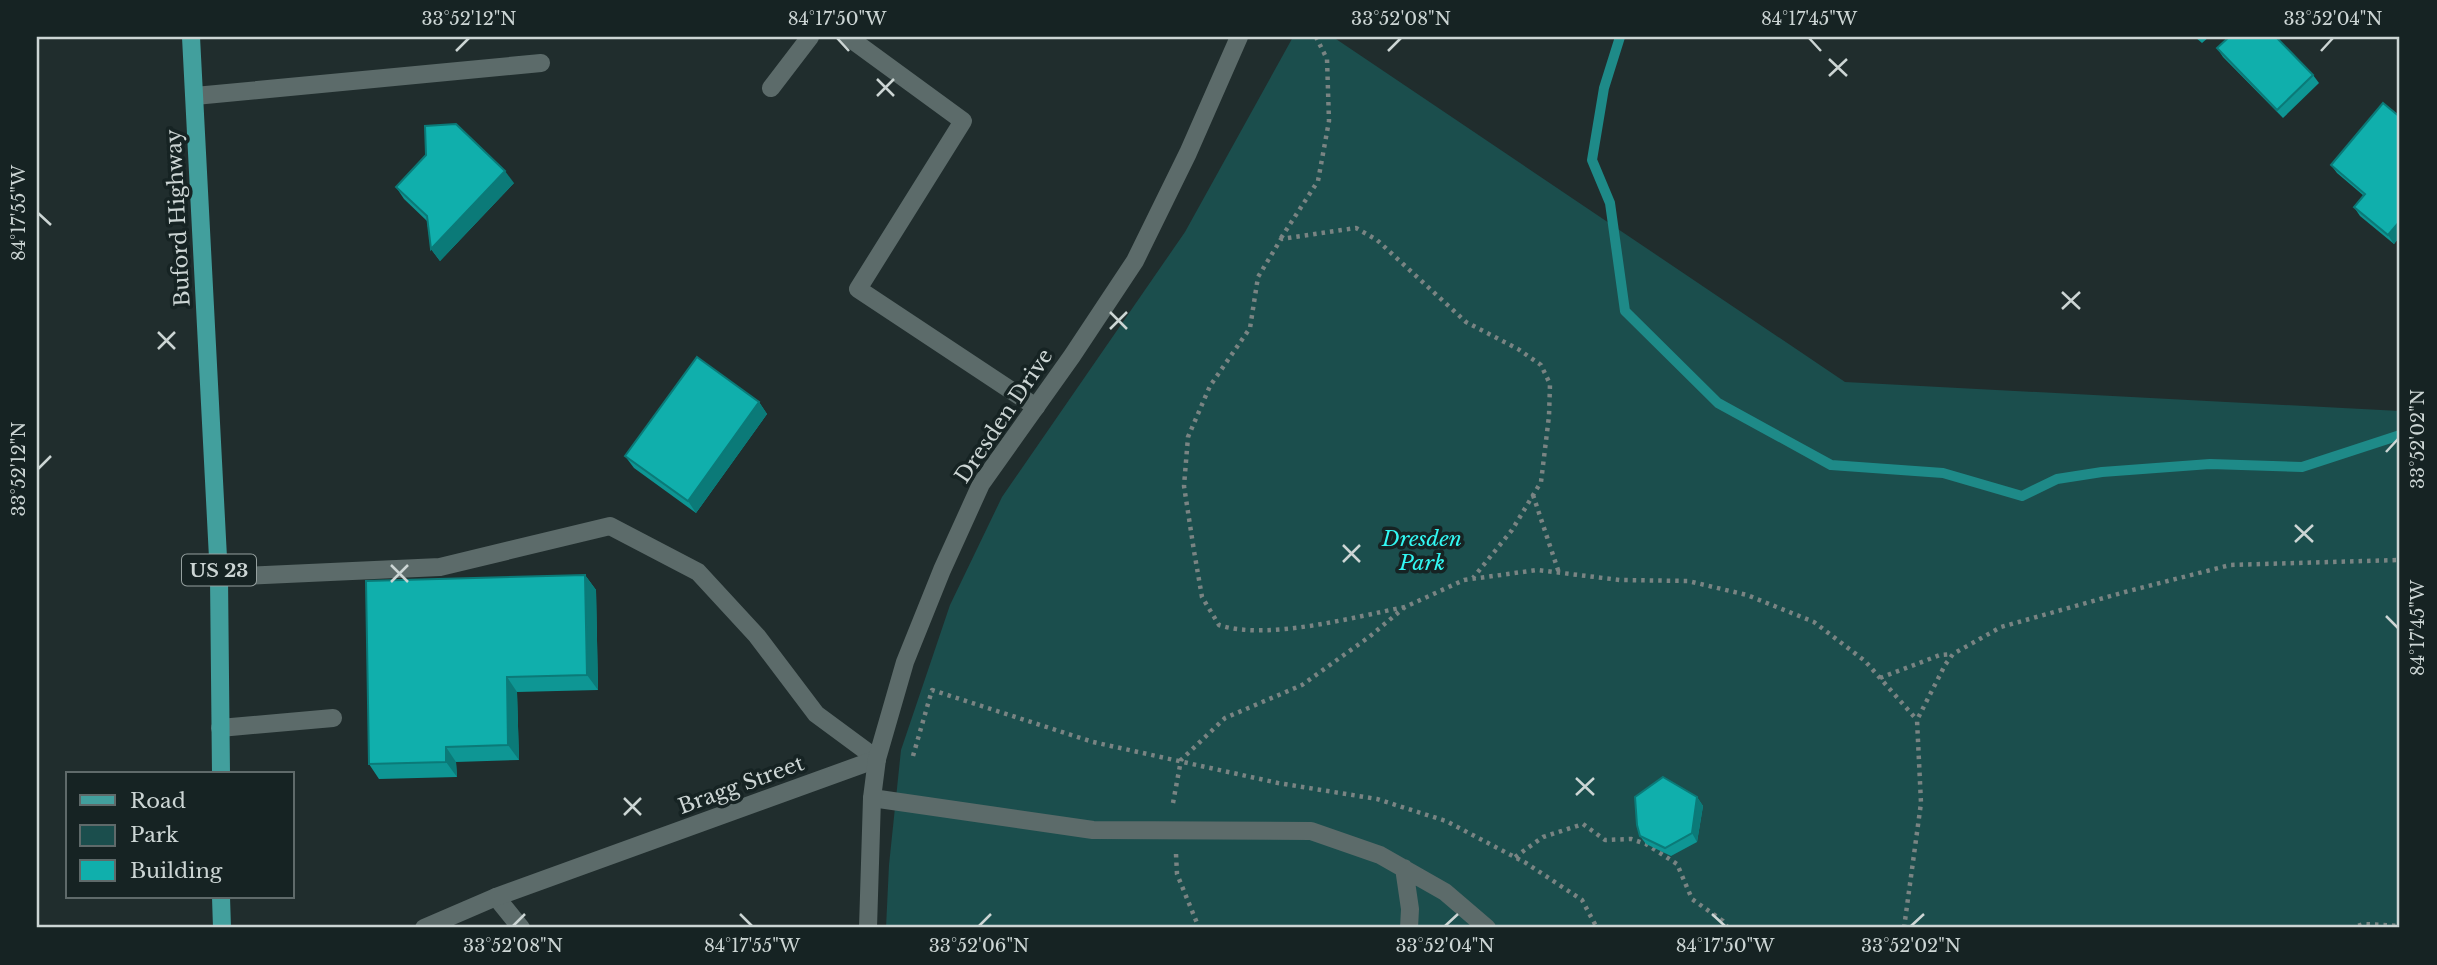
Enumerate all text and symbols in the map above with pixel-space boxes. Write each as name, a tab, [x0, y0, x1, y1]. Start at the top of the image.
text: 33°52'12"N	[421, 8, 517, 30]
text: 84°17'50"W	[788, 8, 887, 30]
text: 33°52'08"N	[1351, 8, 1451, 30]
text: 84°17'45"W	[1761, 8, 1858, 30]
text: 33°52'04"N	[2283, 8, 2383, 30]
street label: Buford Highway	[160, 128, 196, 307]
text: 84°17'55"W	[8, 164, 30, 261]
street label: Dresden Drive	[949, 344, 1059, 488]
text: 33°52'02"N	[2407, 389, 2429, 489]
text: 33°52'12"N	[8, 421, 30, 517]
park label: Dresden Park	[1381, 526, 1462, 576]
road number: US 23	[182, 554, 256, 586]
text: 84°17'45"W	[2407, 579, 2429, 676]
street label: Bragg Street	[675, 750, 807, 820]
legend	[66, 772, 294, 898]
text: Road	[130, 788, 186, 814]
text: Park	[130, 822, 179, 848]
text: Building	[130, 858, 223, 884]
text: 33°52'08"N	[463, 935, 563, 957]
text: 84°17'55"W	[704, 935, 801, 957]
text: 33°52'06"N	[929, 935, 1029, 957]
text: 33°52'04"N	[1395, 935, 1495, 957]
text: 84°17'50"W	[1676, 935, 1775, 957]
text: 33°52'02"N	[1861, 935, 1961, 957]

